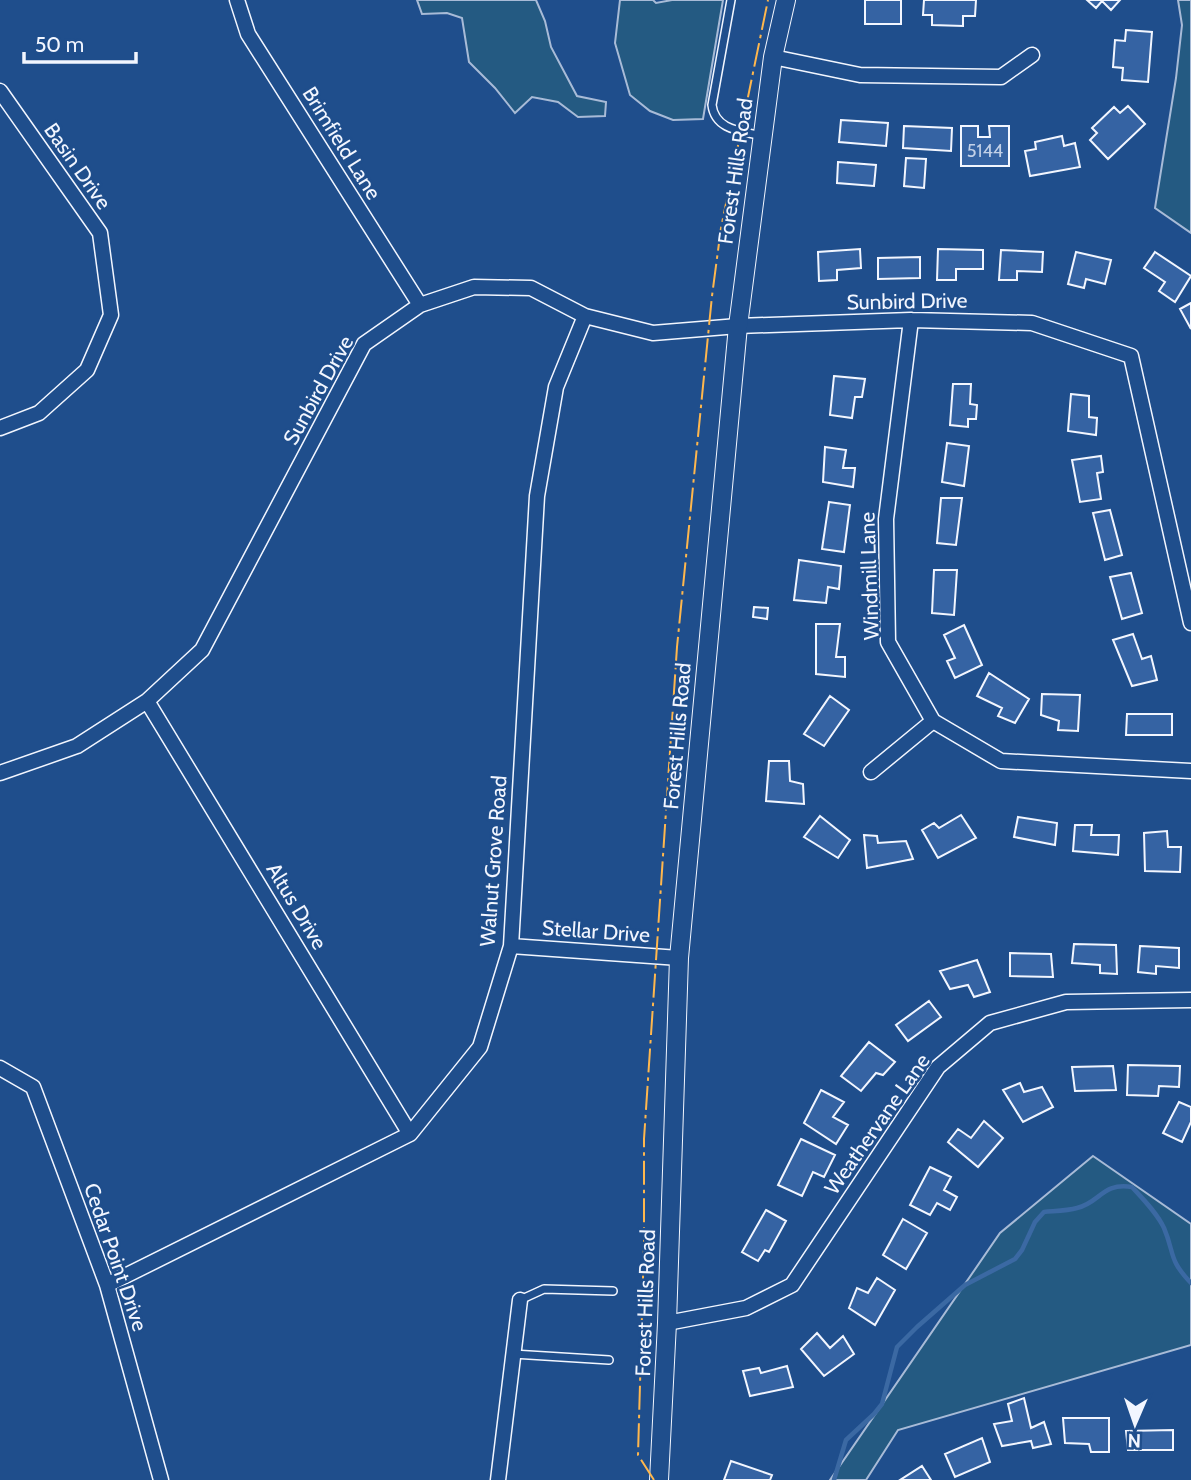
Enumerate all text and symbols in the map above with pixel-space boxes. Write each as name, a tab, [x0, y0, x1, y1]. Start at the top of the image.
scale bar	[24, 21, 136, 65]
text: 50 m	[35, 32, 84, 57]
street label: Brimfield Lane	[297, 82, 387, 204]
street label: Forest Hills Road	[712, 96, 758, 246]
street label: Basin Drive	[39, 118, 117, 214]
house number: 5144	[967, 140, 1003, 162]
street label: Sunbird Drive	[846, 287, 968, 315]
street label: Sunbird Drive	[278, 331, 358, 449]
street label: Windmill Lane	[854, 511, 884, 641]
street label: Forest Hills Road	[658, 662, 696, 810]
street label: Walnut Grove Road	[475, 775, 511, 947]
street label: Altus Drive	[261, 858, 333, 954]
street label: Stellar Drive	[541, 915, 651, 947]
street label: Weathervane Lane	[819, 1049, 935, 1199]
street label: Cedar Point Drive	[79, 1180, 153, 1334]
street label: Forest Hills Road	[630, 1229, 660, 1377]
north arrow	[1100, 1389, 1170, 1459]
text: N	[1127, 1429, 1142, 1452]

